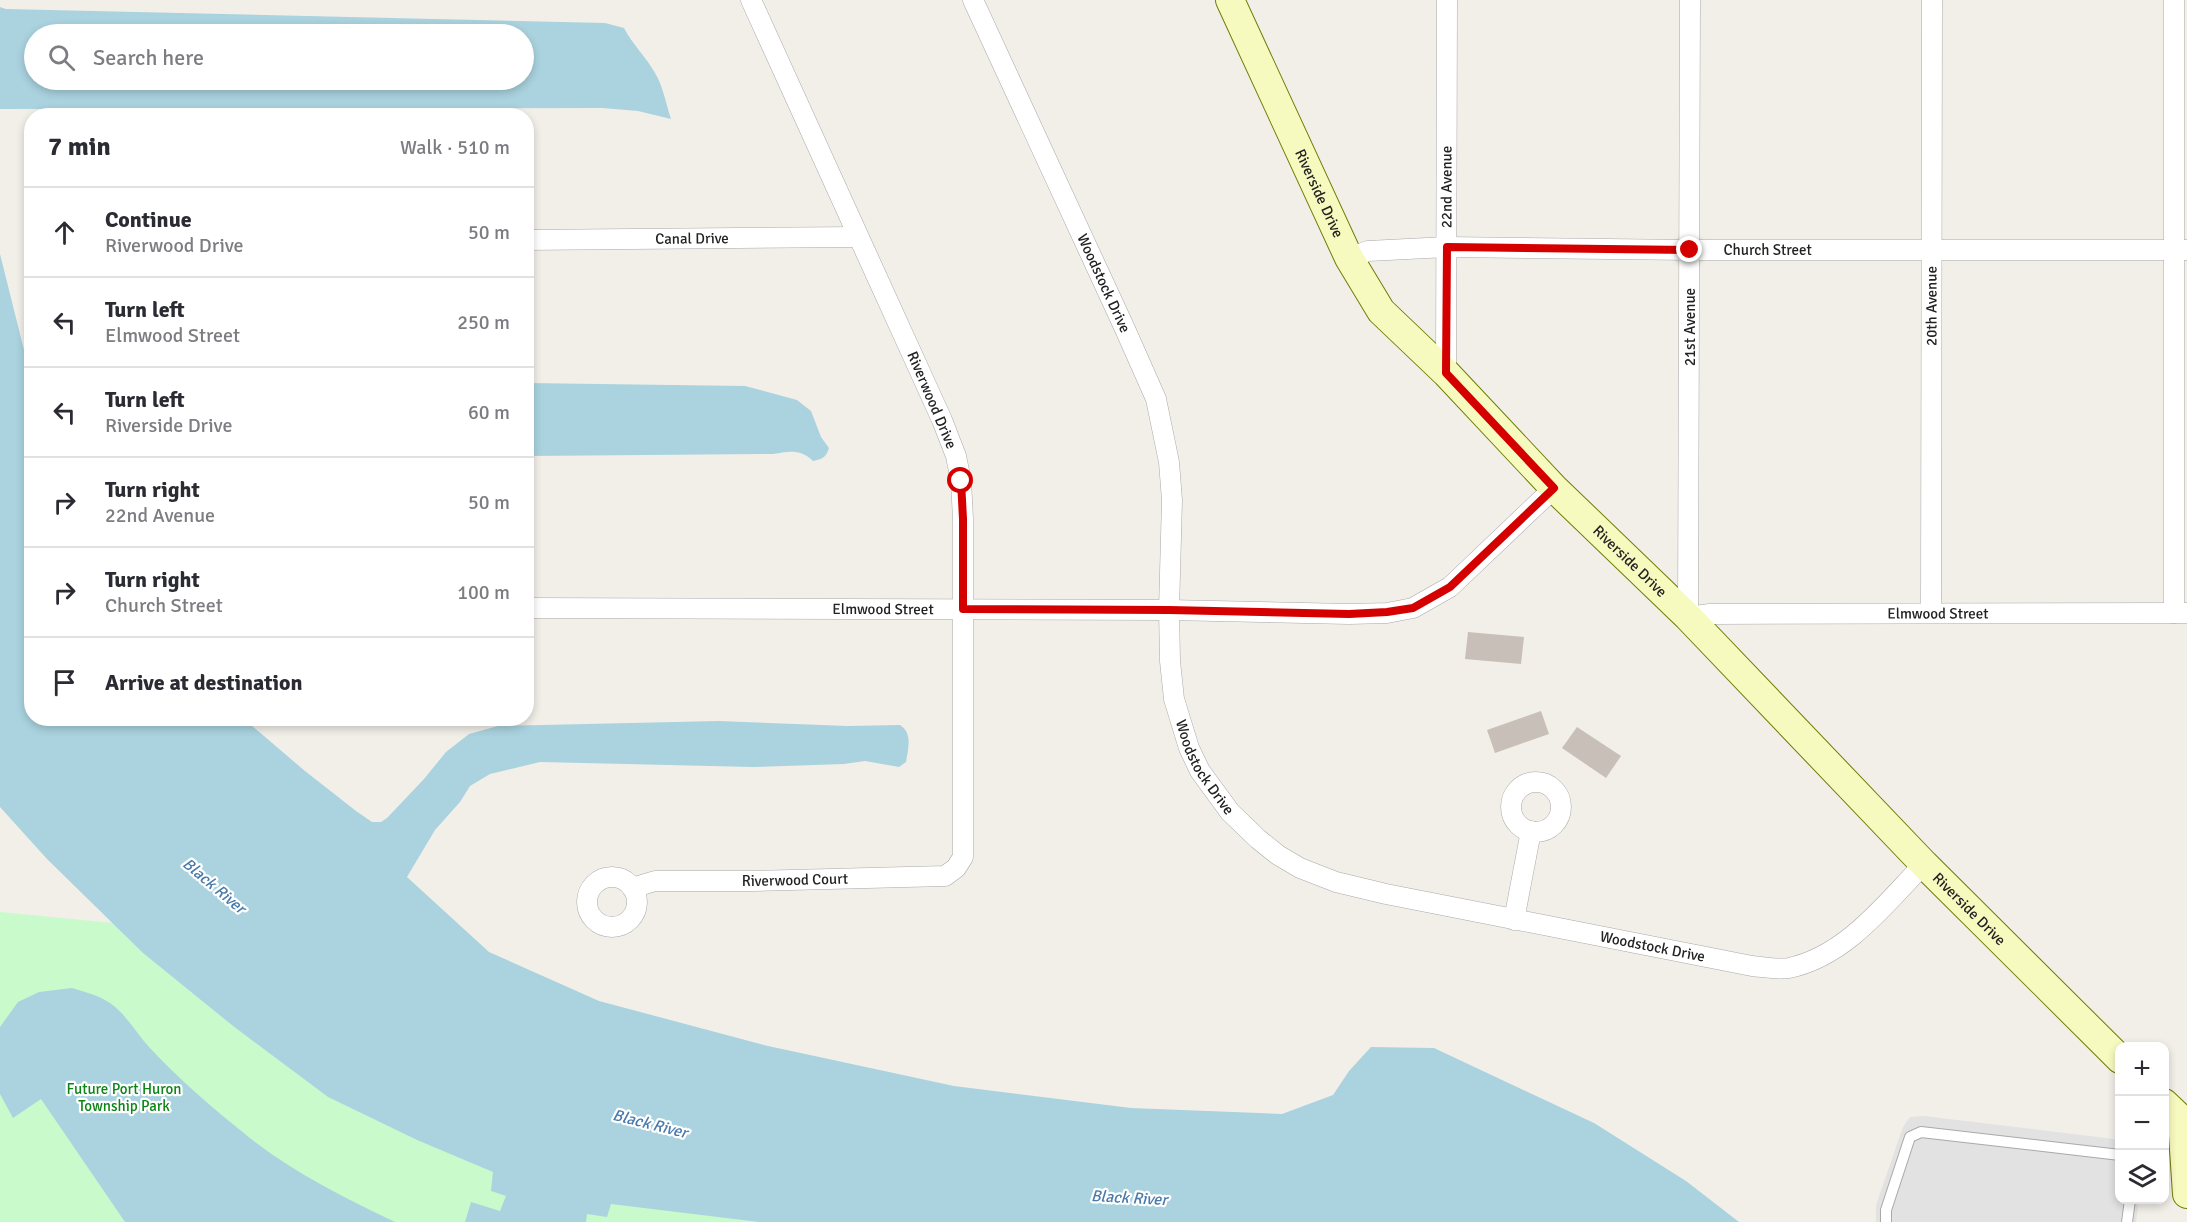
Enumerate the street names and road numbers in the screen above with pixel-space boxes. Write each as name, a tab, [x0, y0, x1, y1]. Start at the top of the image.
street label: Riverside Drive	[1291, 146, 1347, 241]
street label: 22nd Avenue	[1437, 146, 1456, 228]
street label: Canal Drive	[655, 229, 729, 248]
street label: Woodstock Drive	[1073, 231, 1134, 335]
street label: Church Street	[1723, 241, 1812, 259]
street label: 20th Avenue	[1922, 266, 1941, 346]
street label: 21st Avenue	[1681, 288, 1699, 366]
street label: Riverwood Drive	[903, 349, 961, 451]
street label: Riverside Drive	[1589, 521, 1671, 601]
street label: Elmwood Street	[832, 600, 934, 618]
street label: Elmwood Street	[1887, 604, 1988, 623]
street label: Woodstock Drive	[1172, 717, 1238, 818]
street label: Riverside Drive	[1929, 869, 2009, 949]
street label: Riverwood Court	[742, 870, 848, 890]
street label: Woodstock Drive	[1598, 927, 1707, 966]

